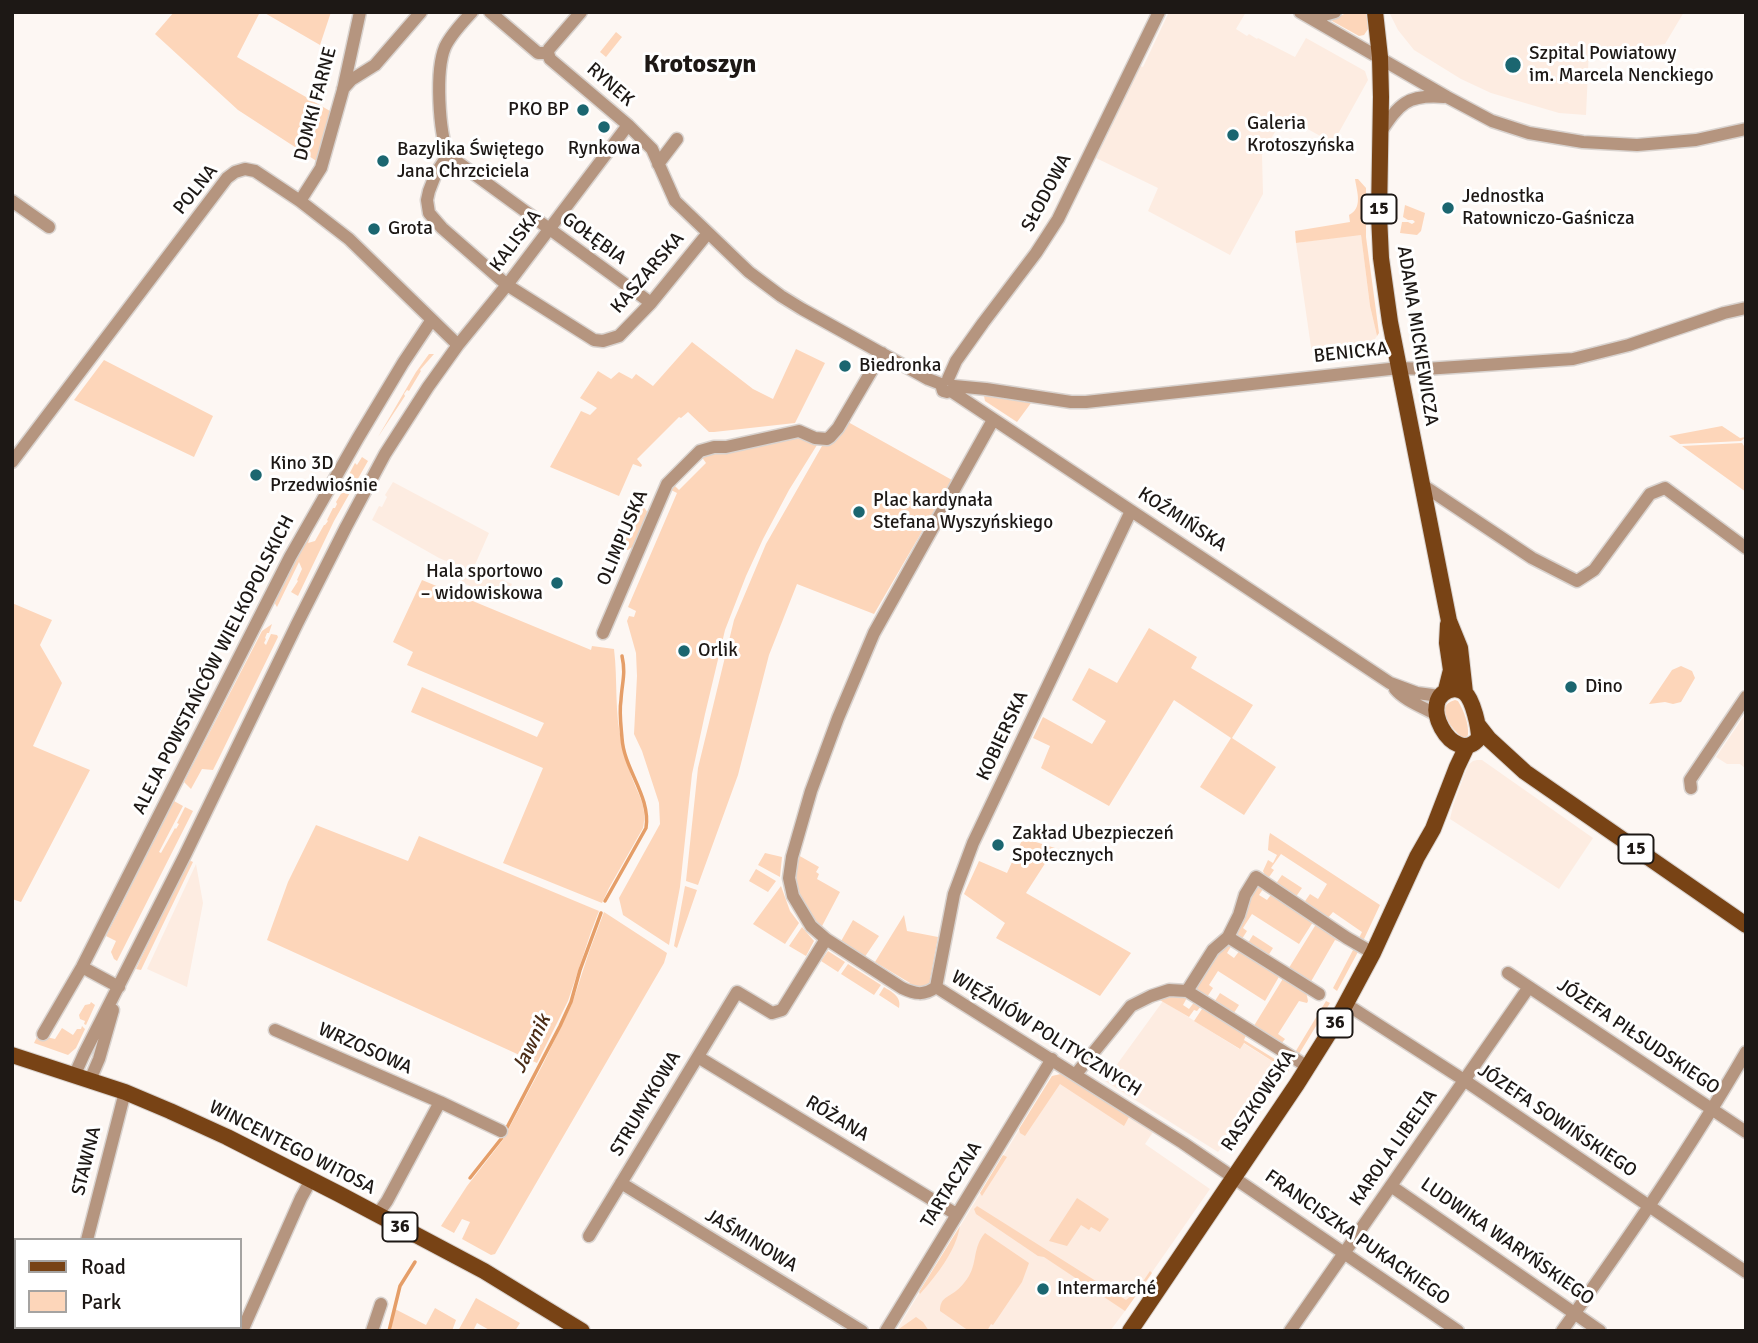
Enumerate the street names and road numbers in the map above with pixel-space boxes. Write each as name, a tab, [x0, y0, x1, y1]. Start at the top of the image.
street label: DOMKI FARNE	[290, 45, 342, 163]
street label: RYNEK	[582, 58, 638, 112]
street label: SŁODOWA	[1017, 150, 1077, 236]
street label: POLNA	[169, 160, 223, 220]
road number: 15	[1362, 194, 1396, 224]
street label: KALISKA	[485, 205, 547, 277]
street label: GOŁĘBIA	[557, 208, 631, 270]
street label: KASZARSKA	[606, 228, 690, 318]
street label: ADAMA MICKIEWICZA	[1392, 244, 1442, 428]
street label: BENICKA	[1312, 338, 1390, 368]
street label: KOŹMIŃSKA	[1133, 483, 1231, 557]
street label: OLIMPIJSKA	[593, 487, 653, 589]
street label: ALEJA POWSTAŃCÓW WIELKOPOLSKICH	[128, 512, 300, 818]
street label: KOBIERSKA	[972, 688, 1034, 784]
road number: 15	[1618, 834, 1654, 864]
street label: WIĘŹNIÓW POLITYCZNYCH	[947, 966, 1145, 1102]
street label: JÓZEFA PIŁSUDSKIEGO	[1552, 974, 1724, 1100]
road number: 36	[1318, 1008, 1352, 1038]
street label: WRZOSOWA	[314, 1018, 416, 1080]
street label: RASZKOWSKA	[1217, 1046, 1301, 1156]
street label: STRUMYKOWA	[606, 1047, 686, 1161]
street label: JÓZEFA SOWIŃSKIEGO	[1473, 1059, 1641, 1183]
street label: KAROLA LIBELTA	[1345, 1085, 1443, 1211]
street label: RÓŻANA	[801, 1091, 873, 1147]
street label: WINCENTEGO WITOSA	[205, 1096, 379, 1200]
street label: STAWNA	[67, 1124, 107, 1198]
street label: TARTACZNA	[917, 1138, 987, 1232]
street label: FRANCISZKA PUKACKIEGO	[1260, 1165, 1454, 1311]
street label: LUDWIKA WARYŃSKIEGO	[1416, 1173, 1598, 1311]
street label: JAŚMINOWA	[701, 1205, 801, 1277]
road number: 36	[382, 1212, 418, 1242]

